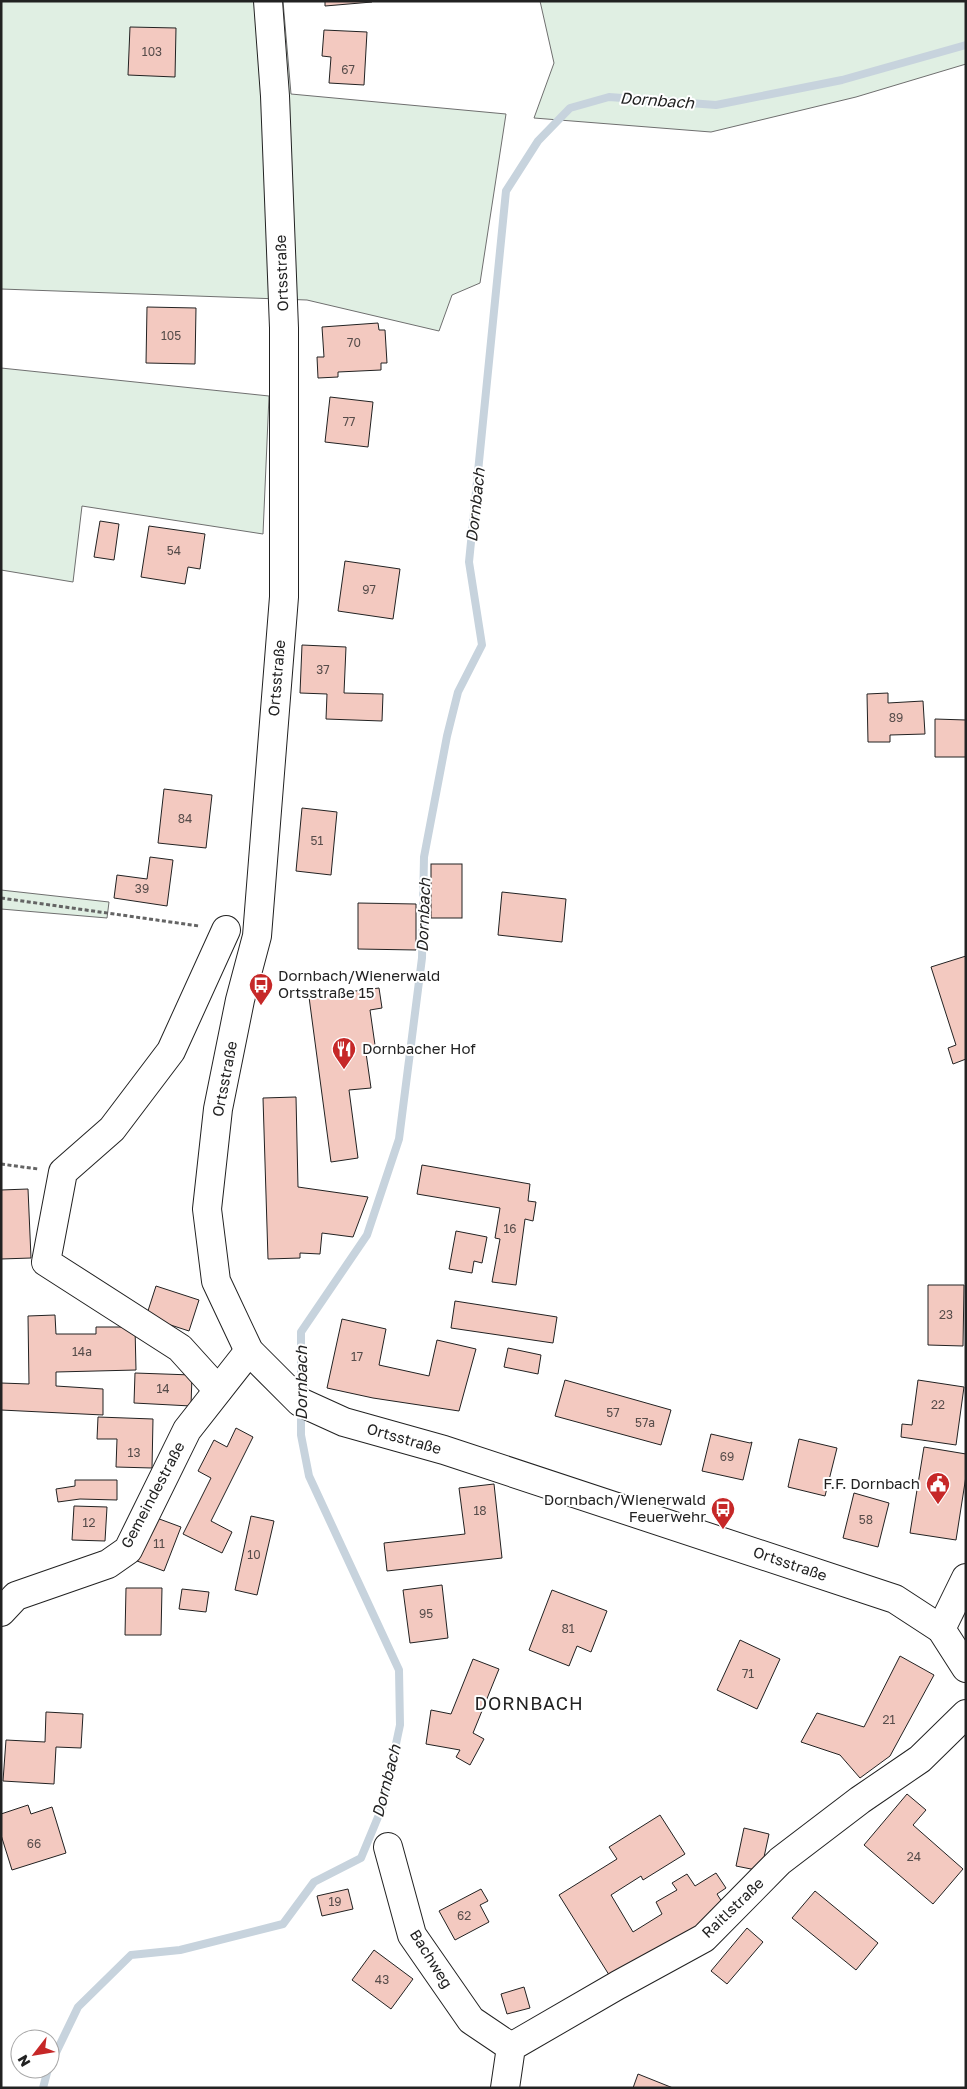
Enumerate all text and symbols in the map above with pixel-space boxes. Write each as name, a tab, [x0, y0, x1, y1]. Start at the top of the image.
house number: 103	[142, 44, 162, 59]
house number: 67	[341, 62, 355, 77]
water label: Dornbach	[619, 87, 696, 113]
street label: Ortsstraße	[271, 234, 291, 312]
house number: 105	[161, 328, 181, 343]
house number: 70	[347, 335, 361, 350]
house number: 77	[343, 414, 355, 429]
water label: Dornbach	[461, 466, 489, 543]
house number: 54	[167, 543, 181, 558]
house number: 97	[362, 582, 376, 597]
street label: Ortsstraße	[264, 639, 288, 717]
house number: 37	[316, 662, 330, 677]
house number: 89	[889, 710, 903, 725]
house number: 84	[178, 811, 192, 826]
house number: 51	[311, 833, 324, 848]
water label: Dornbach	[412, 876, 434, 952]
house number: 39	[135, 881, 149, 896]
place label: Dornbach/Wienerwald Ortsstraße 15	[278, 966, 440, 1001]
bus stop icon: Dornbach/Wienerwald Ortsstraße 15	[248, 972, 274, 1006]
restaurant icon: Dornbacher Hof	[331, 1036, 357, 1070]
street label: Ortsstraße	[208, 1039, 240, 1118]
place label: Dornbacher Hof	[362, 1039, 476, 1057]
house number: 16	[503, 1221, 517, 1236]
house number: 23	[939, 1307, 953, 1322]
house number: 14a	[72, 1344, 92, 1359]
water label: Dornbach	[291, 1345, 311, 1420]
house number: 17	[351, 1349, 363, 1364]
house number: 14	[156, 1381, 170, 1396]
house number: 22	[931, 1397, 945, 1412]
house number: 57	[606, 1405, 620, 1420]
house number: 57a	[635, 1415, 655, 1430]
street label: Ortsstraße	[365, 1419, 444, 1457]
street label: Gemeindestraße	[116, 1438, 188, 1551]
house number: 13	[128, 1445, 140, 1460]
house number: 69	[720, 1449, 734, 1464]
public building icon: F.F. Dornbach	[925, 1471, 951, 1505]
place label: F.F. Dornbach	[823, 1474, 920, 1492]
place label: Dornbach/Wienerwald Feuerwehr	[544, 1490, 706, 1525]
bus stop icon: Dornbach/Wienerwald Feuerwehr	[710, 1496, 736, 1530]
house number: 18	[473, 1503, 487, 1518]
house number: 58	[859, 1512, 873, 1527]
house number: 12	[83, 1515, 95, 1530]
house number: 11	[153, 1536, 165, 1551]
street label: Ortsstraße	[751, 1542, 830, 1584]
house number: 10	[247, 1547, 261, 1562]
house number: 95	[419, 1606, 433, 1621]
house number: 81	[561, 1621, 575, 1636]
house number: 71	[742, 1666, 754, 1681]
district label: DORNBACH	[474, 1692, 584, 1714]
house number: 21	[883, 1712, 896, 1727]
water label: Dornbach	[367, 1741, 405, 1819]
house number: 66	[27, 1836, 41, 1851]
house number: 24	[907, 1849, 921, 1864]
street label: Raitlstraße	[698, 1873, 767, 1941]
house number: 19	[328, 1894, 342, 1909]
house number: 62	[457, 1908, 471, 1923]
street label: Bachweg	[407, 1926, 457, 1991]
house number: 43	[375, 1972, 389, 1987]
north arrow	[10, 2029, 60, 2079]
text: N	[13, 2052, 33, 2070]

